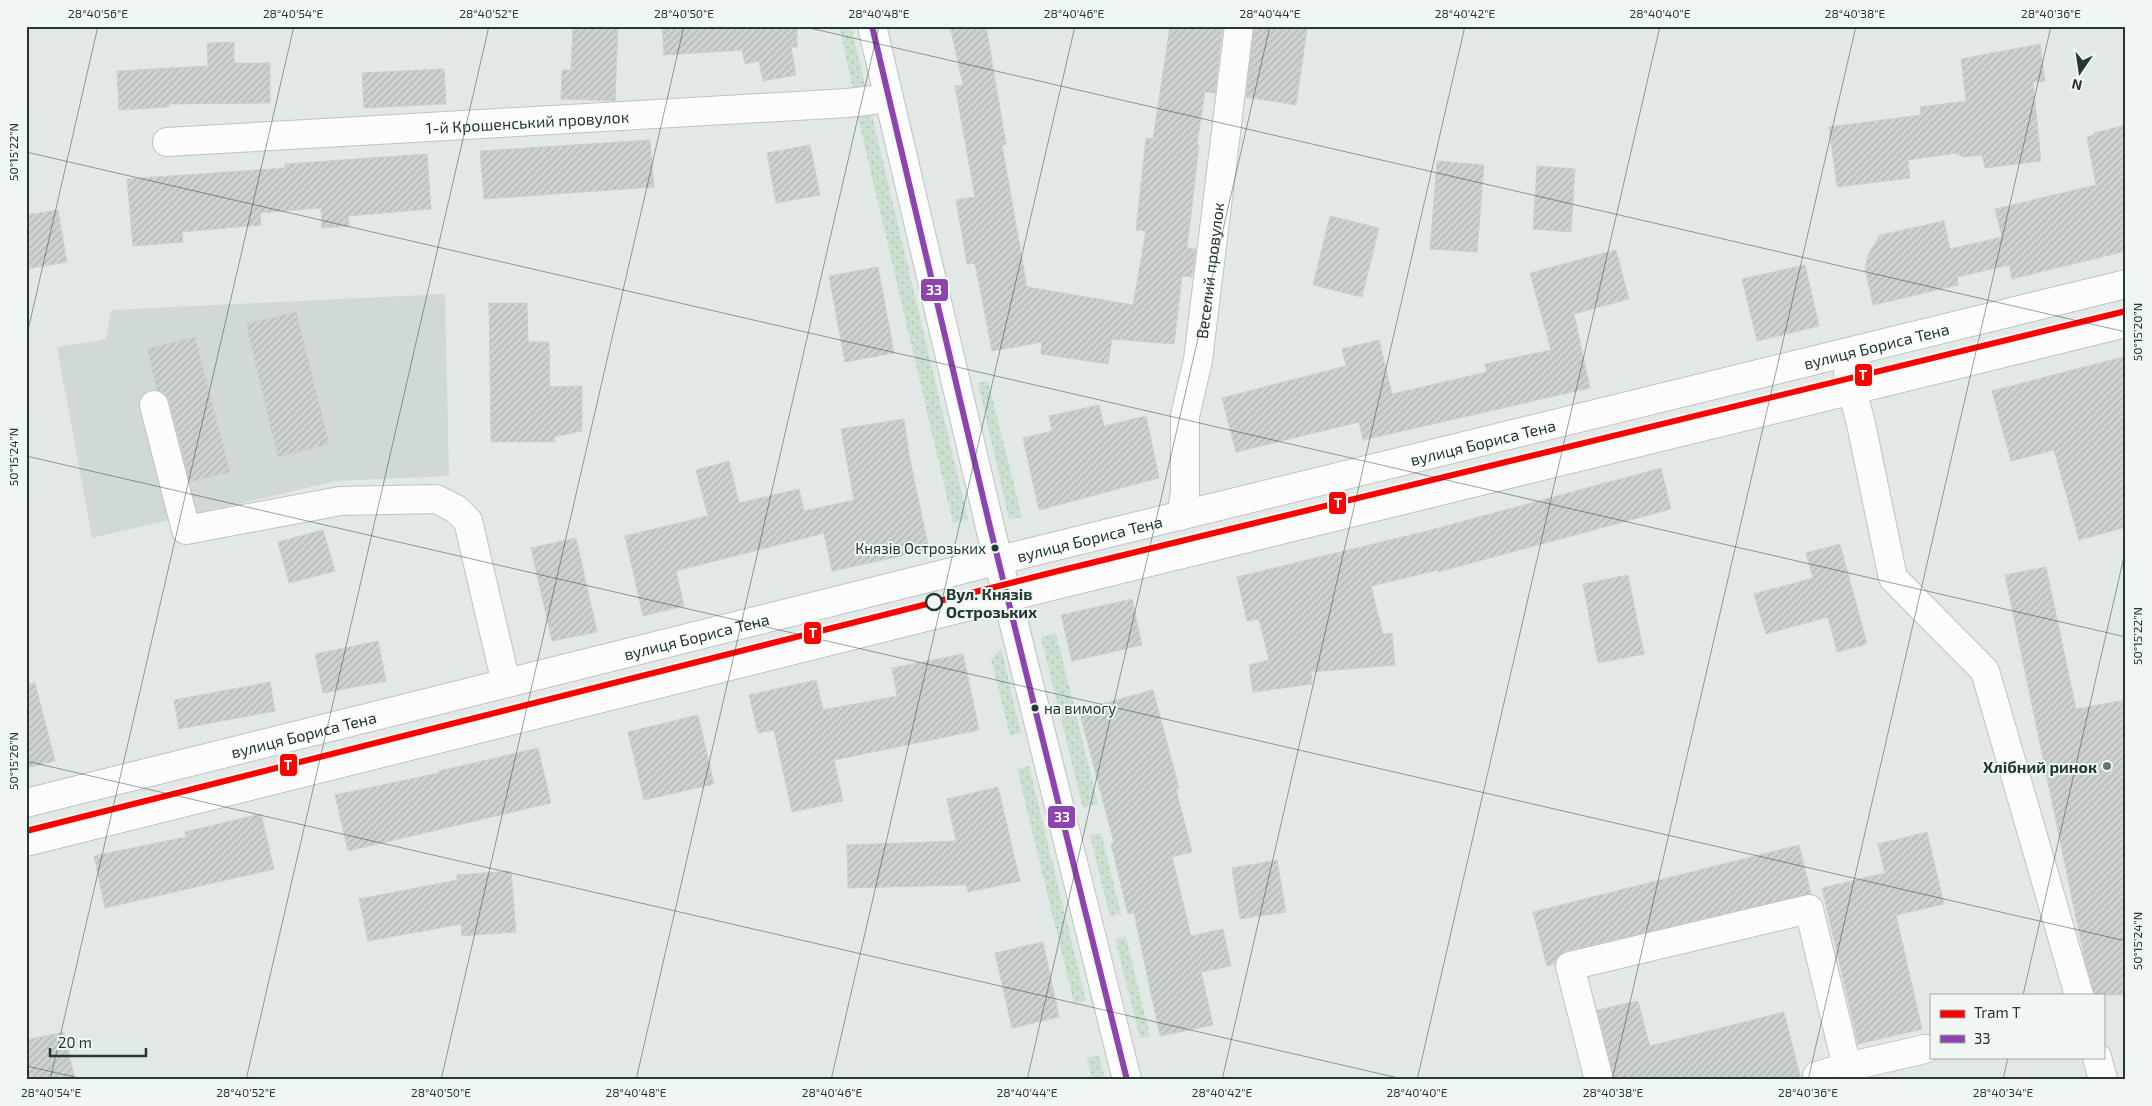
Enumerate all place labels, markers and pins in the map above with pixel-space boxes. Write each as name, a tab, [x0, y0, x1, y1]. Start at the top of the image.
place label: Князів Острозьких	[855, 539, 986, 557]
marker: Князів Острозьких	[990, 543, 1000, 553]
place label: Вул. Князів Острозьких	[946, 584, 1037, 621]
marker: Вул. Князів Острозьких	[925, 593, 943, 611]
place label: на вимогу	[1044, 699, 1116, 718]
marker: на вимогу	[1030, 703, 1040, 713]
place label: Хлібний ринок	[1983, 757, 2097, 776]
marker: Хлібний ринок	[2101, 760, 2113, 772]

